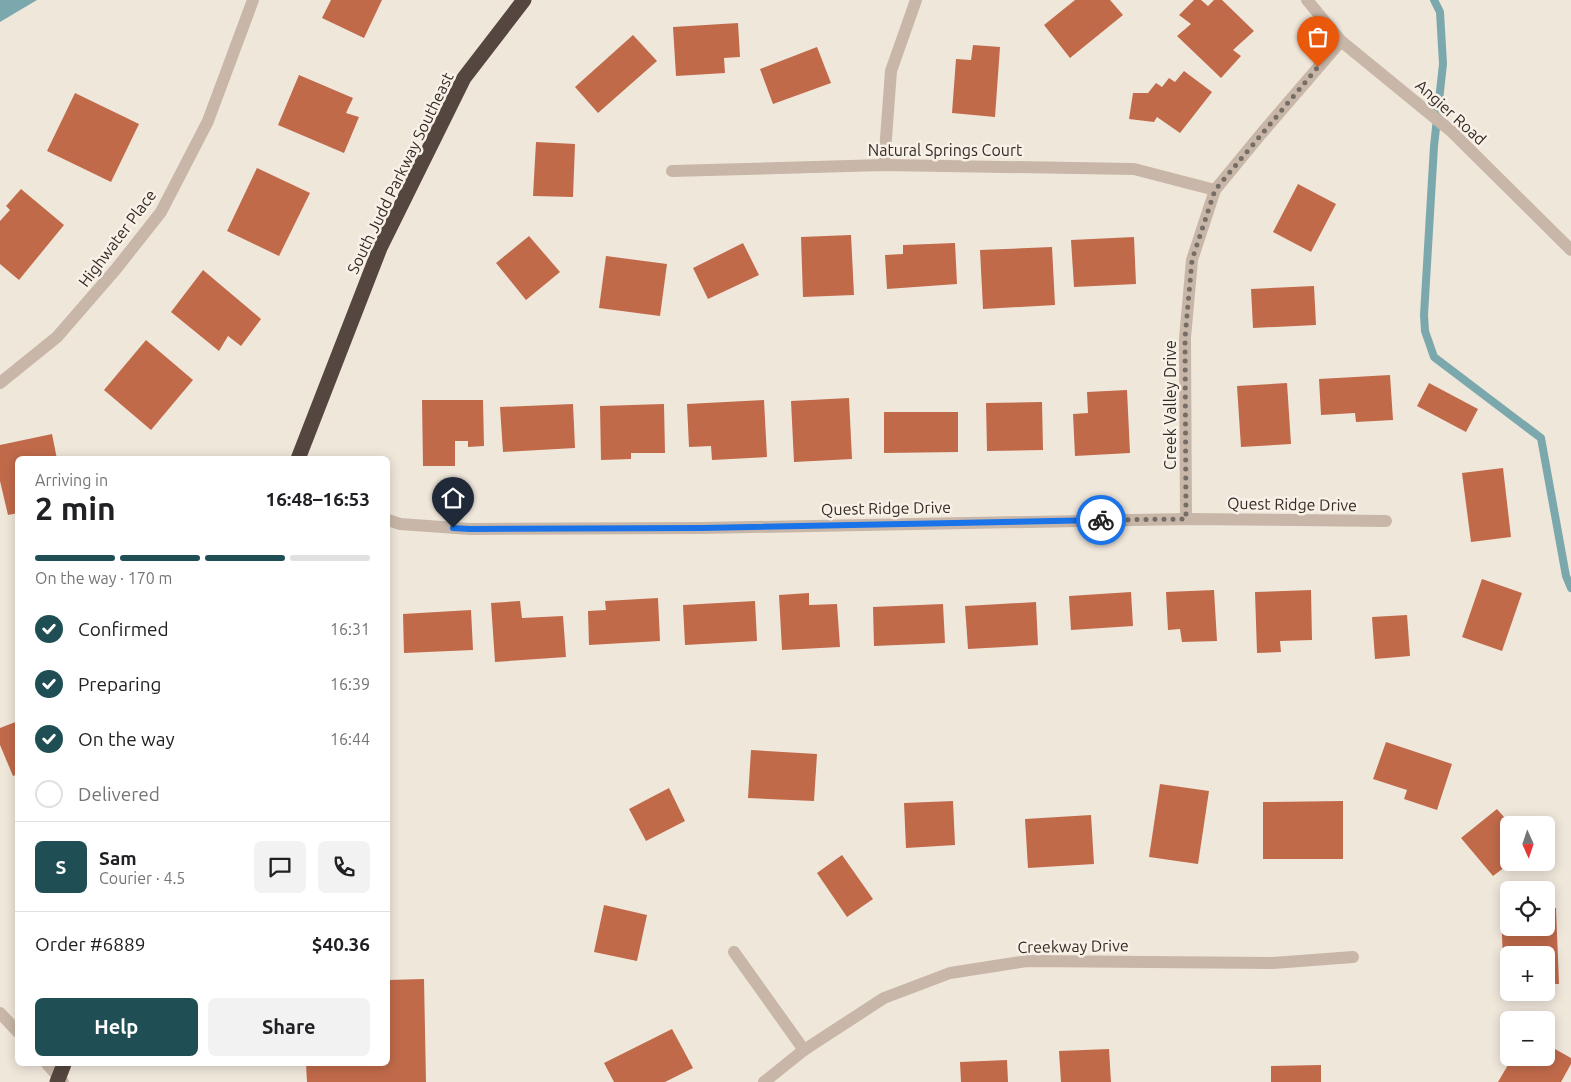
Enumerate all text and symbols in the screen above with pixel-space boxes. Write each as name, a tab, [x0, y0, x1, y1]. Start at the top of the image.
pin	[1297, 16, 1339, 67]
icon: bag	[1304, 23, 1332, 51]
street label: South Judd Parkway Southeast	[343, 69, 457, 277]
street label: Angier Road	[1412, 76, 1490, 148]
street label: Natural Springs Court	[868, 141, 1023, 159]
street label: Highwater Place	[75, 186, 159, 290]
street label: Creek Valley Drive	[1161, 340, 1179, 470]
text: Arriving in	[35, 471, 108, 489]
pin	[432, 477, 474, 528]
icon: home	[439, 484, 467, 512]
text: 16:48–16:53	[265, 488, 370, 510]
text: 2 min	[35, 490, 116, 526]
street label: Quest Ridge Drive	[1227, 494, 1357, 514]
courier	[1076, 495, 1126, 545]
street label: Quest Ridge Drive	[821, 498, 951, 518]
icon: bike	[1087, 506, 1115, 534]
text: On the way · 170 m	[35, 569, 172, 587]
icon: check	[35, 615, 63, 643]
text: Confirmed	[78, 618, 169, 640]
text: 16:31	[330, 620, 370, 638]
icon: check	[35, 670, 63, 698]
text: Preparing	[78, 673, 162, 695]
text: 16:39	[330, 675, 370, 693]
icon: check	[35, 725, 63, 753]
text: On the way	[78, 728, 175, 750]
text: 16:44	[330, 730, 370, 748]
text: Delivered	[78, 783, 160, 805]
north arrow	[1500, 816, 1555, 871]
map controls	[1500, 816, 1555, 1066]
button: chat	[254, 841, 306, 893]
button: phone	[318, 841, 370, 893]
text: Sam	[99, 847, 137, 869]
text: S	[56, 856, 66, 878]
text: Courier · 4.5	[99, 869, 185, 887]
button: locate	[1500, 881, 1555, 936]
text: Order #6889	[35, 933, 145, 955]
text: $40.36	[312, 933, 370, 955]
street label: Creekway Drive	[1017, 936, 1129, 956]
button: +	[1500, 946, 1555, 1001]
button: Help	[35, 998, 198, 1056]
button: Share	[208, 998, 370, 1056]
button: −	[1500, 1011, 1555, 1066]

